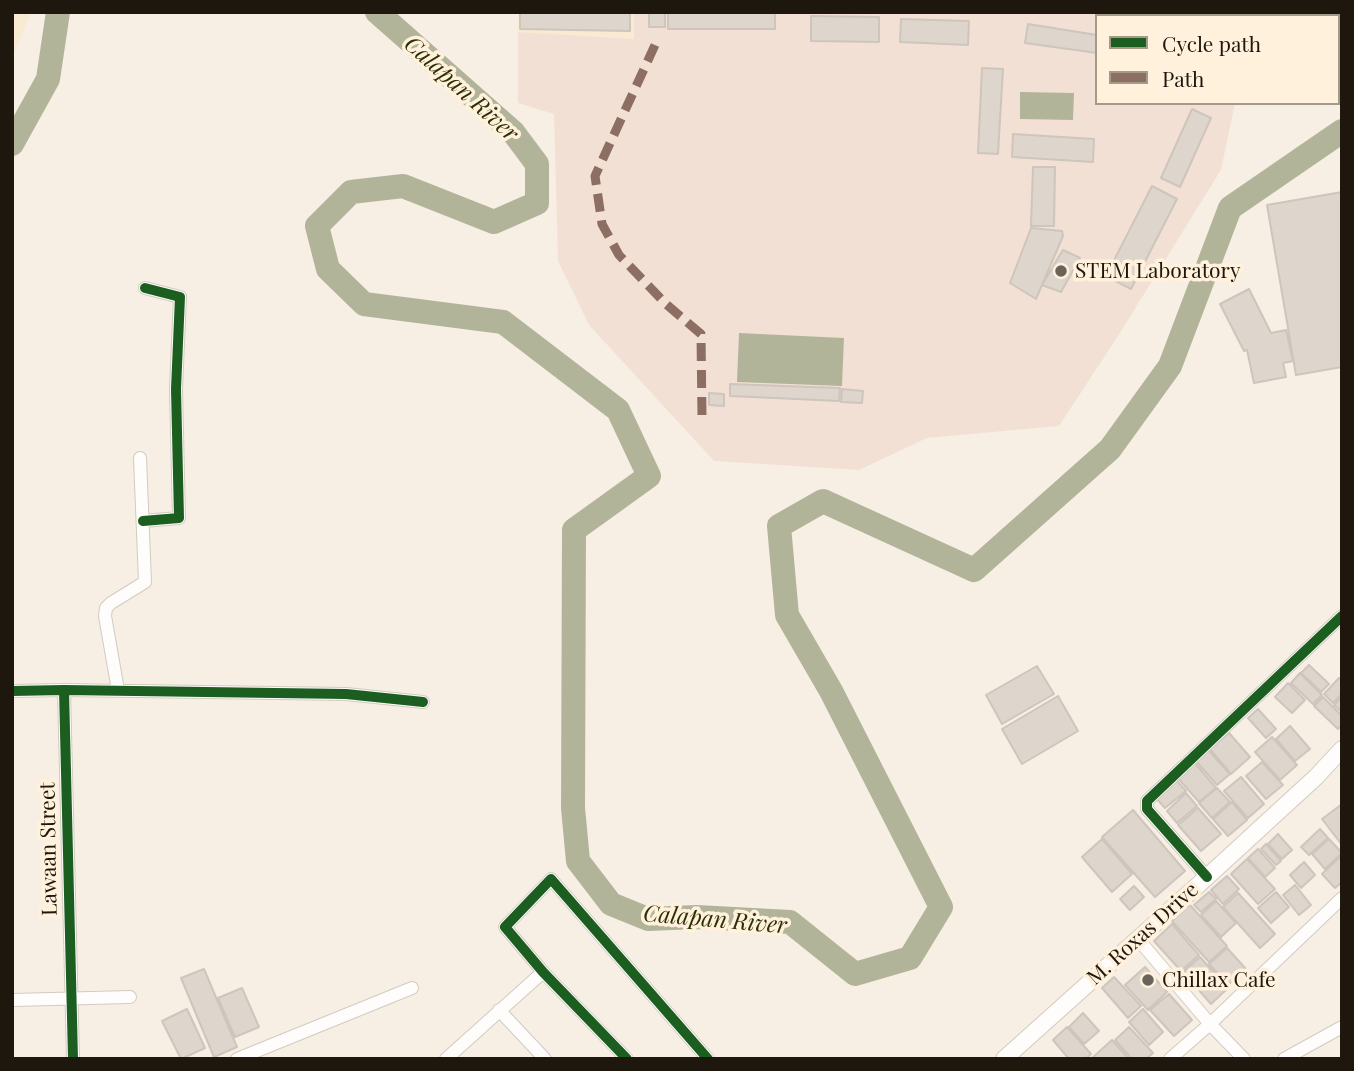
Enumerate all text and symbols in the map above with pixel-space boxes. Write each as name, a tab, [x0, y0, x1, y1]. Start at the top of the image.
legend	[1095, 14, 1340, 105]
text: Cycle path	[1162, 29, 1261, 57]
water label: Calapan River	[398, 31, 524, 147]
text: Path	[1162, 64, 1204, 92]
place label: STEM Laboratory	[1075, 258, 1241, 284]
marker: STEM Laboratory	[1053, 263, 1069, 279]
street label: Lawaan Street	[35, 782, 63, 916]
street label: M. Roxas Drive	[1082, 877, 1204, 991]
water label: Calapan River	[642, 900, 788, 940]
place label: Chillax Cafe	[1162, 967, 1276, 993]
marker: Chillax Cafe	[1140, 972, 1156, 988]

